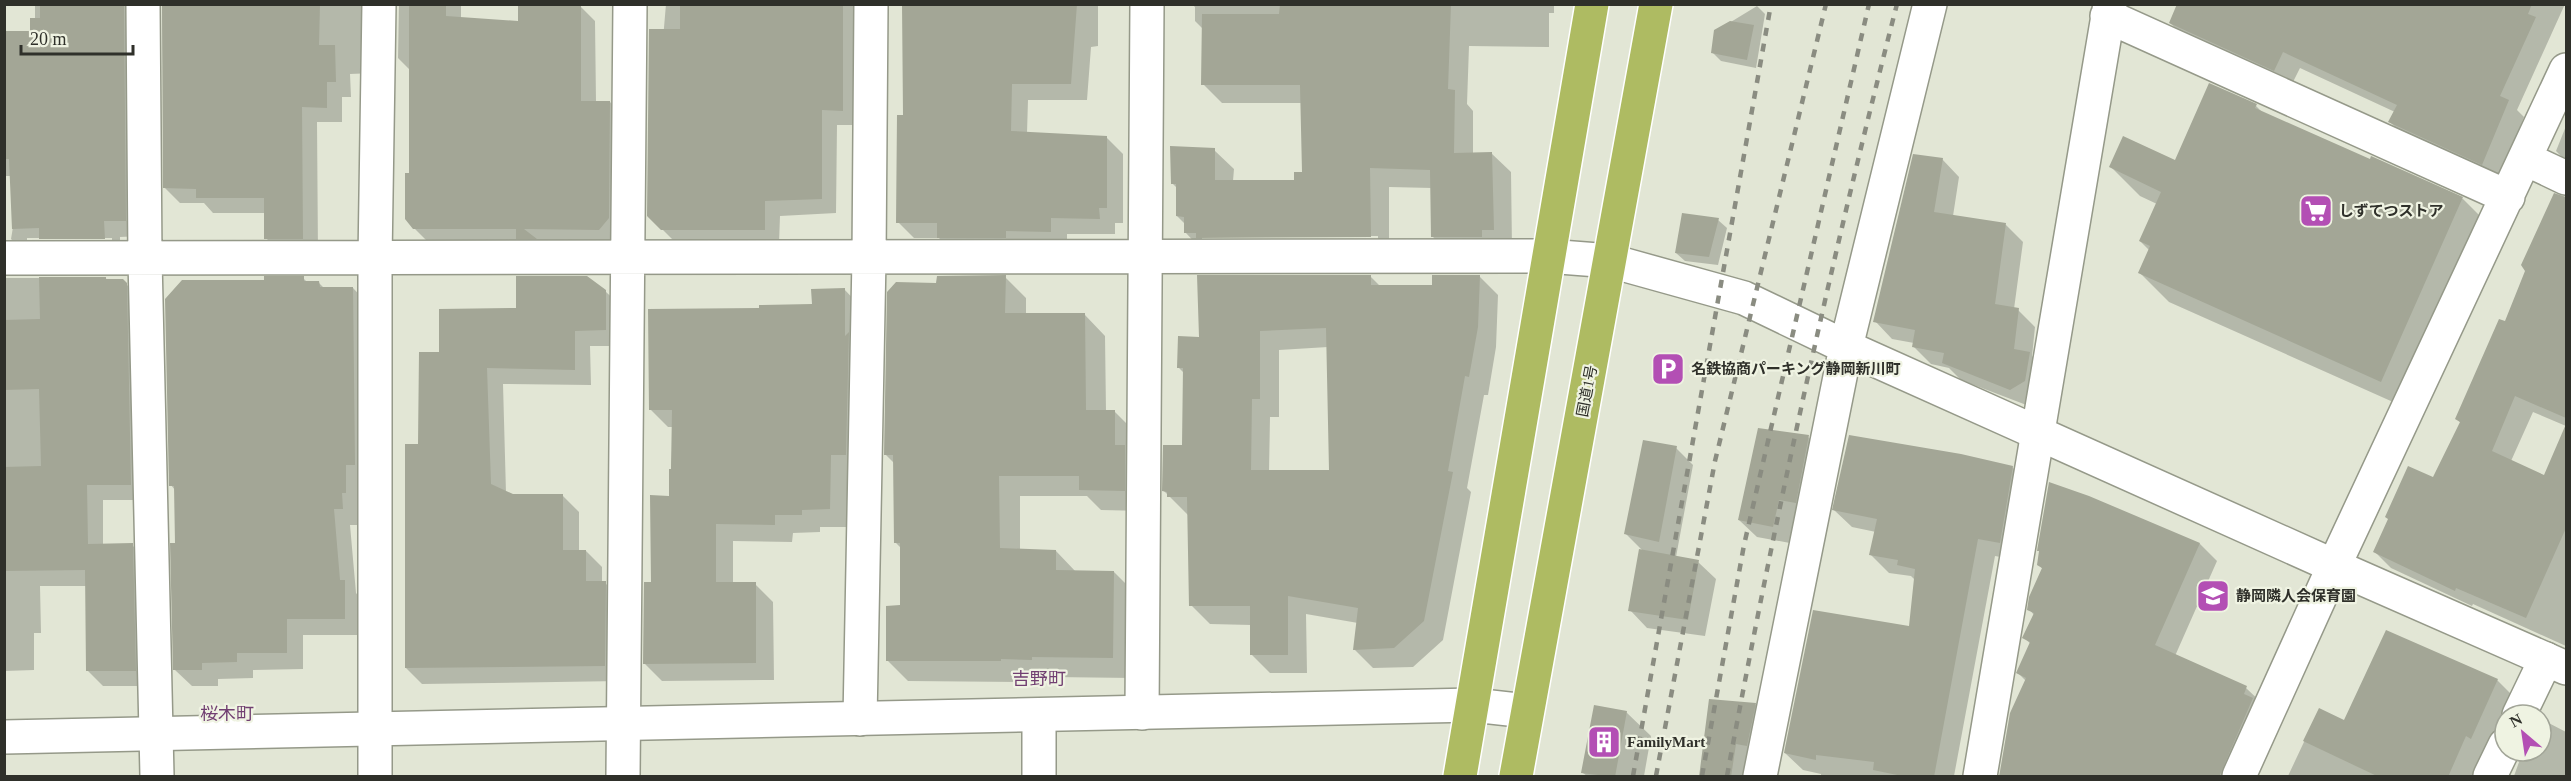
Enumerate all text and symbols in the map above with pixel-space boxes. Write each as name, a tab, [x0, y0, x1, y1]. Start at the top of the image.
scale bar	[21, 18, 134, 56]
text: 20 m	[30, 29, 67, 49]
supermarket icon: しずてつストア	[2298, 193, 2334, 229]
place label: しずてつストア	[2339, 203, 2443, 219]
parking icon: 名鉄協商パーキング静岡新川町	[1650, 351, 1686, 387]
place label: 名鉄協商パーキング静岡新川町	[1691, 360, 1901, 377]
street label: 国道1号	[1574, 364, 1600, 418]
school or university icon: 静岡隣人会保育園	[2195, 578, 2231, 614]
place label: 静岡隣人会保育園	[2236, 588, 2356, 604]
district label: 吉野町	[1012, 669, 1066, 689]
north arrow	[2493, 703, 2553, 763]
district label: 桜木町	[200, 704, 254, 724]
text: N	[2507, 710, 2526, 731]
building icon: FamilyMart	[1586, 724, 1622, 760]
place label: FamilyMart	[1627, 734, 1705, 750]

